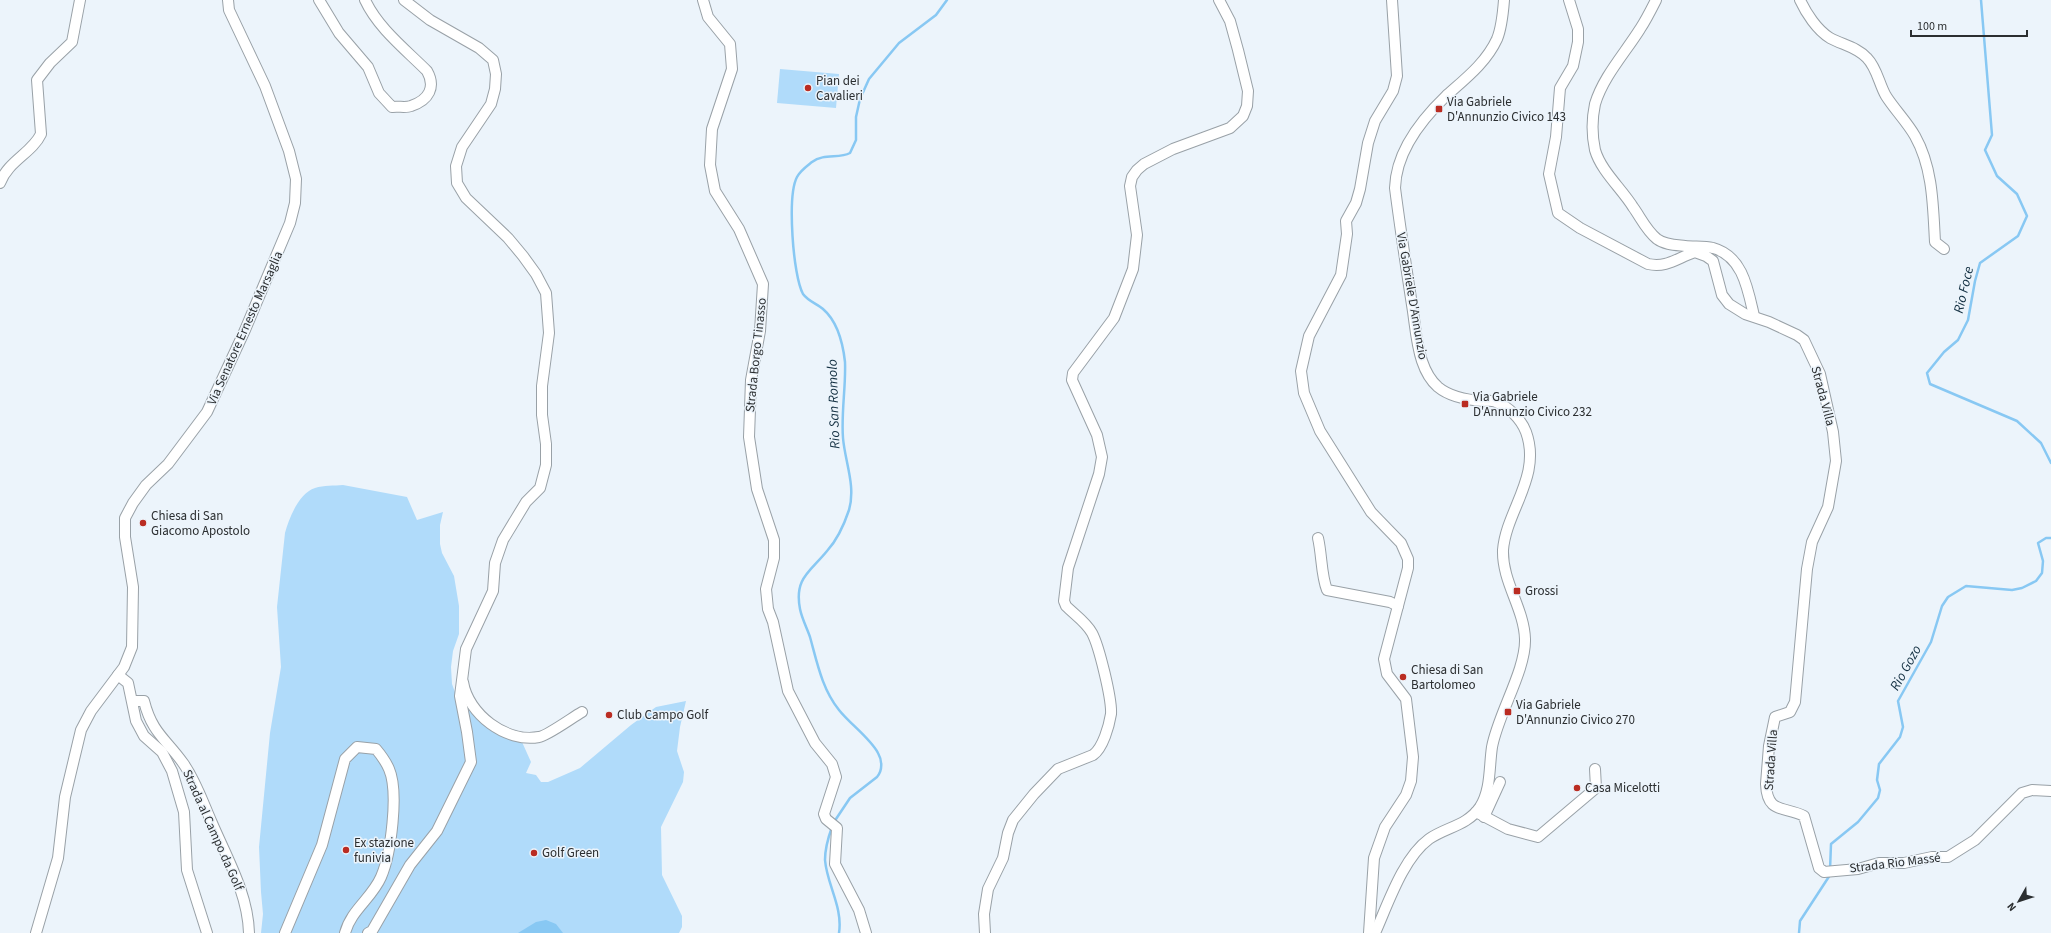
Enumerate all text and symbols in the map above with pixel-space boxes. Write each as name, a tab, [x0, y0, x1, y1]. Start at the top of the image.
scale bar	[1911, 12, 2027, 38]
text: 100 m	[1917, 18, 1947, 35]
place label: Pian dei Cavalieri	[816, 72, 863, 105]
marker: Pian dei Cavalieri	[803, 83, 813, 93]
place label: Via Gabriele D'Annunzio Civico 143	[1447, 93, 1566, 126]
marker: Via Gabriele D'Annunzio Civico 143	[1434, 104, 1444, 114]
street label: Via Gabriele D'Annunzio	[1392, 231, 1432, 361]
street label: Via Senatore Ernesto Marsaglia	[203, 248, 287, 408]
water label: Rio Foce	[1949, 264, 1979, 315]
street label: Strada Borgo Tinasso	[741, 297, 771, 413]
water label: Rio San Romolo	[822, 359, 846, 449]
street label: Strada Villa	[1806, 364, 1840, 428]
place label: Via Gabriele D'Annunzio Civico 232	[1473, 388, 1592, 421]
marker: Via Gabriele D'Annunzio Civico 232	[1460, 399, 1470, 409]
place label: Chiesa di San Giacomo Apostolo	[151, 507, 250, 540]
marker: Chiesa di San Giacomo Apostolo	[138, 518, 148, 528]
place label: Grossi	[1525, 582, 1559, 600]
marker: Grossi	[1512, 586, 1522, 596]
water label: Rio Gozo	[1885, 642, 1927, 694]
place label: Chiesa di San Bartolomeo	[1411, 661, 1483, 694]
marker: Chiesa di San Bartolomeo	[1398, 672, 1408, 682]
place label: Via Gabriele D'Annunzio Civico 270	[1516, 696, 1635, 729]
place label: Club Campo Golf	[617, 706, 710, 724]
marker: Via Gabriele D'Annunzio Civico 270	[1503, 707, 1513, 717]
marker: Club Campo Golf	[604, 710, 614, 720]
street label: Strada Villa	[1760, 729, 1782, 791]
street label: Strada al Campo da Golf	[178, 767, 248, 894]
place label: Casa Micelotti	[1585, 779, 1660, 797]
marker: Casa Micelotti	[1572, 783, 1582, 793]
place label: Ex stazione funivia	[354, 834, 414, 867]
place label: Golf Green	[542, 844, 599, 862]
marker: Ex stazione funivia	[341, 845, 351, 855]
marker: Golf Green	[529, 848, 539, 858]
street label: Strada Rio Massé	[1848, 848, 1942, 878]
north arrow	[1999, 881, 2039, 921]
text: N	[2003, 899, 2020, 915]

